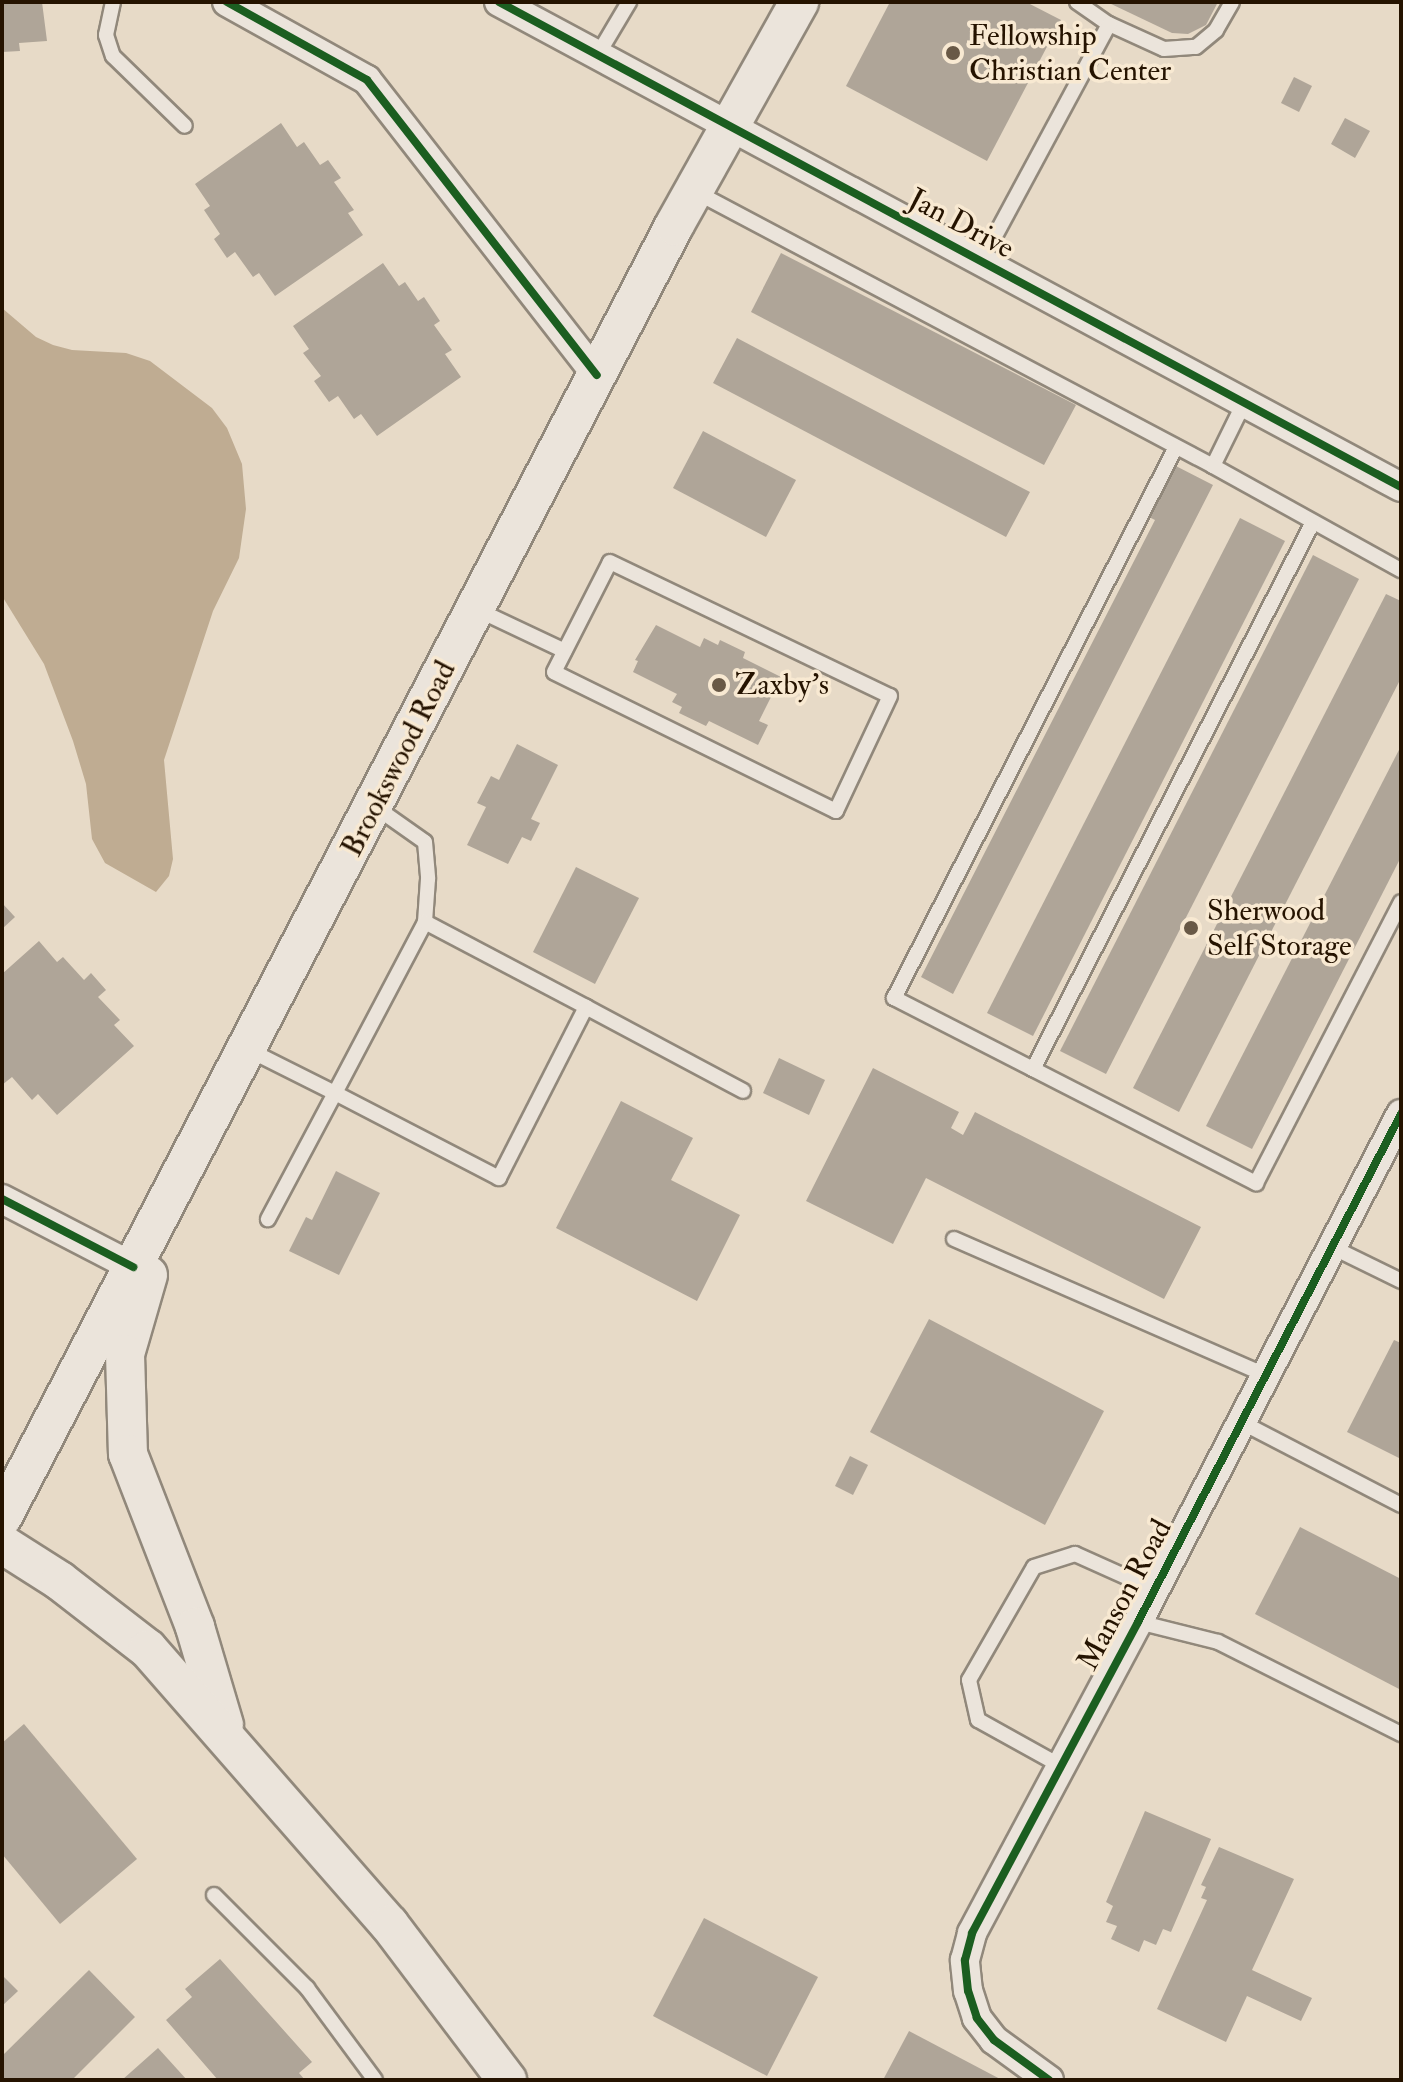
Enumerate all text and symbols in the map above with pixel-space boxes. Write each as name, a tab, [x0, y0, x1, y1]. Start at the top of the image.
place label: Fellowship Christian Center	[969, 18, 1171, 88]
marker: Fellowship Christian Center	[944, 44, 962, 62]
street label: Jan Drive	[902, 181, 1020, 267]
street label: Brookswood Road	[334, 655, 464, 863]
place label: Zaxby's	[735, 667, 829, 703]
marker: Zaxby's	[710, 676, 728, 694]
place label: Sherwood Self Storage	[1207, 893, 1352, 964]
marker: Sherwood Self Storage	[1182, 919, 1200, 937]
street label: Manson Road	[1070, 1513, 1180, 1677]

